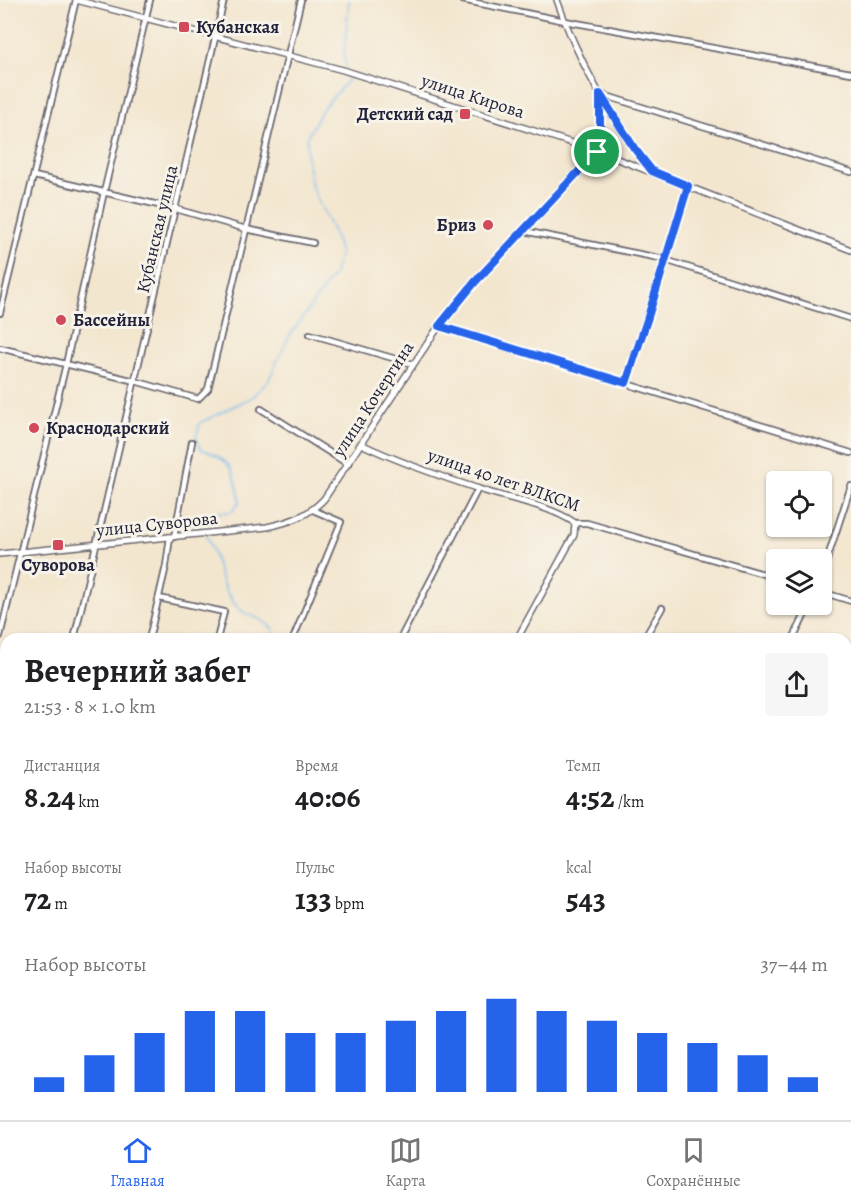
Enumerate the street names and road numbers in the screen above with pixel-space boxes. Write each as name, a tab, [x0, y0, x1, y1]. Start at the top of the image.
street label: улица Кирова	[417, 68, 528, 124]
street label: Кубанская улица	[131, 162, 184, 295]
street label: улица Кочергина	[326, 336, 420, 462]
street label: улица 40 лет ВЛКСМ	[424, 442, 583, 517]
street label: улица Суворова	[94, 506, 220, 542]

